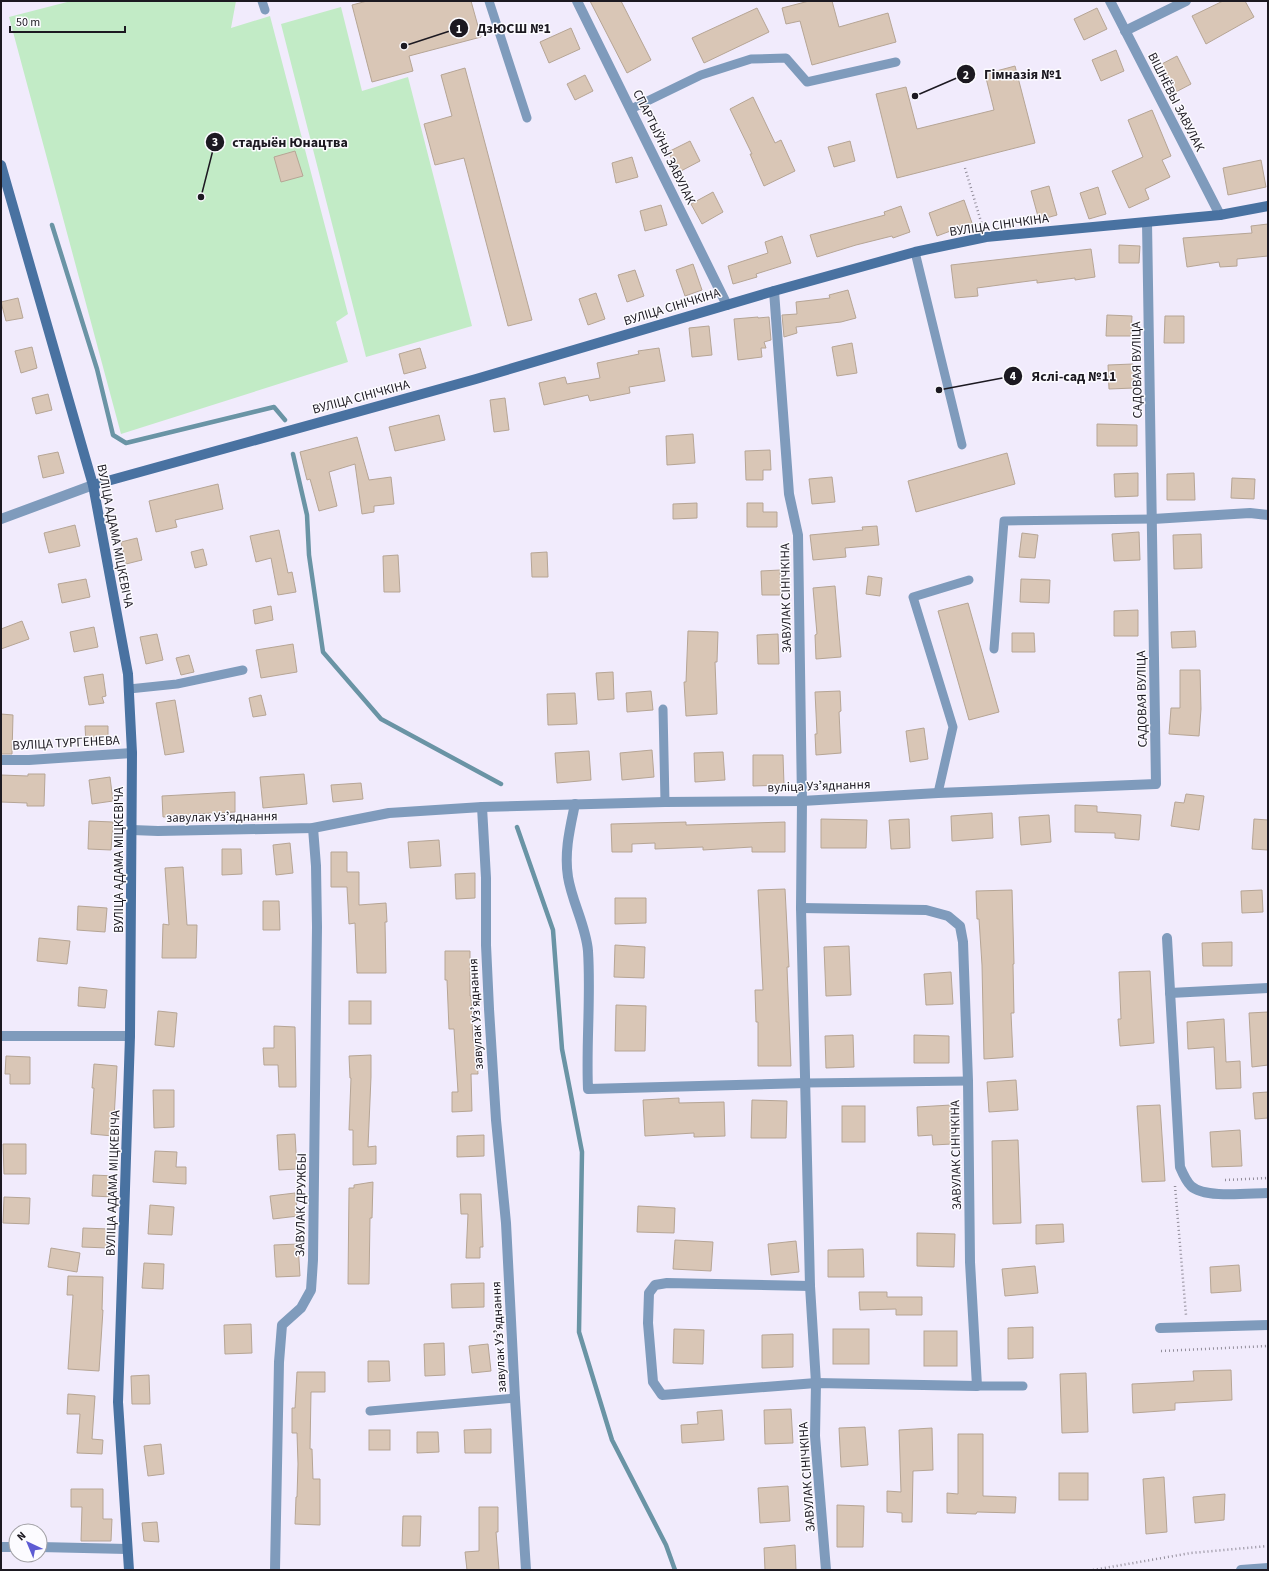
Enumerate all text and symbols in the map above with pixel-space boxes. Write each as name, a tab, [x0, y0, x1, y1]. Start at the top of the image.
scale bar	[10, 8, 125, 34]
text: 50 m	[16, 14, 40, 31]
callout: ДзЮСШ №1	[449, 15, 559, 41]
text: ДзЮСШ №1	[477, 19, 551, 39]
text: 1	[456, 21, 462, 38]
street label: ВІШНЁВЫ ЗАВУЛАК	[1143, 49, 1209, 155]
callout: Гімназія №1	[956, 61, 1070, 87]
text: Гімназія №1	[984, 65, 1062, 85]
text: 2	[963, 67, 969, 84]
street label: СПАРТЫЎНЫ ЗАВУЛАК	[628, 86, 700, 208]
callout: стадыён Юнацтва	[205, 129, 356, 155]
text: стадыён Юнацтва	[232, 133, 348, 153]
text: 3	[212, 134, 218, 151]
street label: ВУЛІЦА СІНІЧКІНА	[948, 209, 1051, 241]
street label: ВУЛІЦА СІНІЧКІНА	[621, 283, 723, 330]
street label: САДОВАЯ ВУЛІЦА	[1127, 321, 1147, 419]
callout: Яслі-сад №11	[1003, 363, 1124, 389]
text: Яслі-сад №11	[1032, 367, 1116, 387]
text: 4	[1010, 368, 1017, 385]
street label: ВУЛІЦА СІНІЧКІНА	[310, 375, 413, 419]
street label: ВУЛІЦА АДАМА МІЦКЕВІЧА	[92, 463, 138, 610]
street label: ЗАВУЛАК СІНІЧКІНА	[776, 542, 796, 653]
street label: САДОВАЯ ВУЛІЦА	[1132, 650, 1152, 748]
street label: ВУЛІЦА ТУРГЕНЕВА	[12, 731, 121, 755]
street label: вуліца Узʼяднання	[767, 775, 871, 797]
street label: ВУЛІЦА АДАМА МІЦКЕВІЧА	[110, 786, 128, 933]
street label: завулак Узʼяднання	[166, 807, 278, 827]
street label: завулак Узʼяднання	[464, 958, 488, 1070]
street label: ЗАВУЛАК СІНІЧКІНА	[946, 1099, 966, 1210]
street label: ВУЛІЦА АДАМА МІЦКЕВІЧА	[101, 1109, 125, 1256]
street label: ЗАВУЛАК ДРУЖБЫ	[291, 1153, 311, 1257]
street label: завулак Узʼяднання	[487, 1281, 511, 1393]
street label: ЗАВУЛАК СІНІЧКІНА	[794, 1421, 820, 1533]
north arrow	[8, 1523, 48, 1563]
text: N	[14, 1528, 29, 1544]

